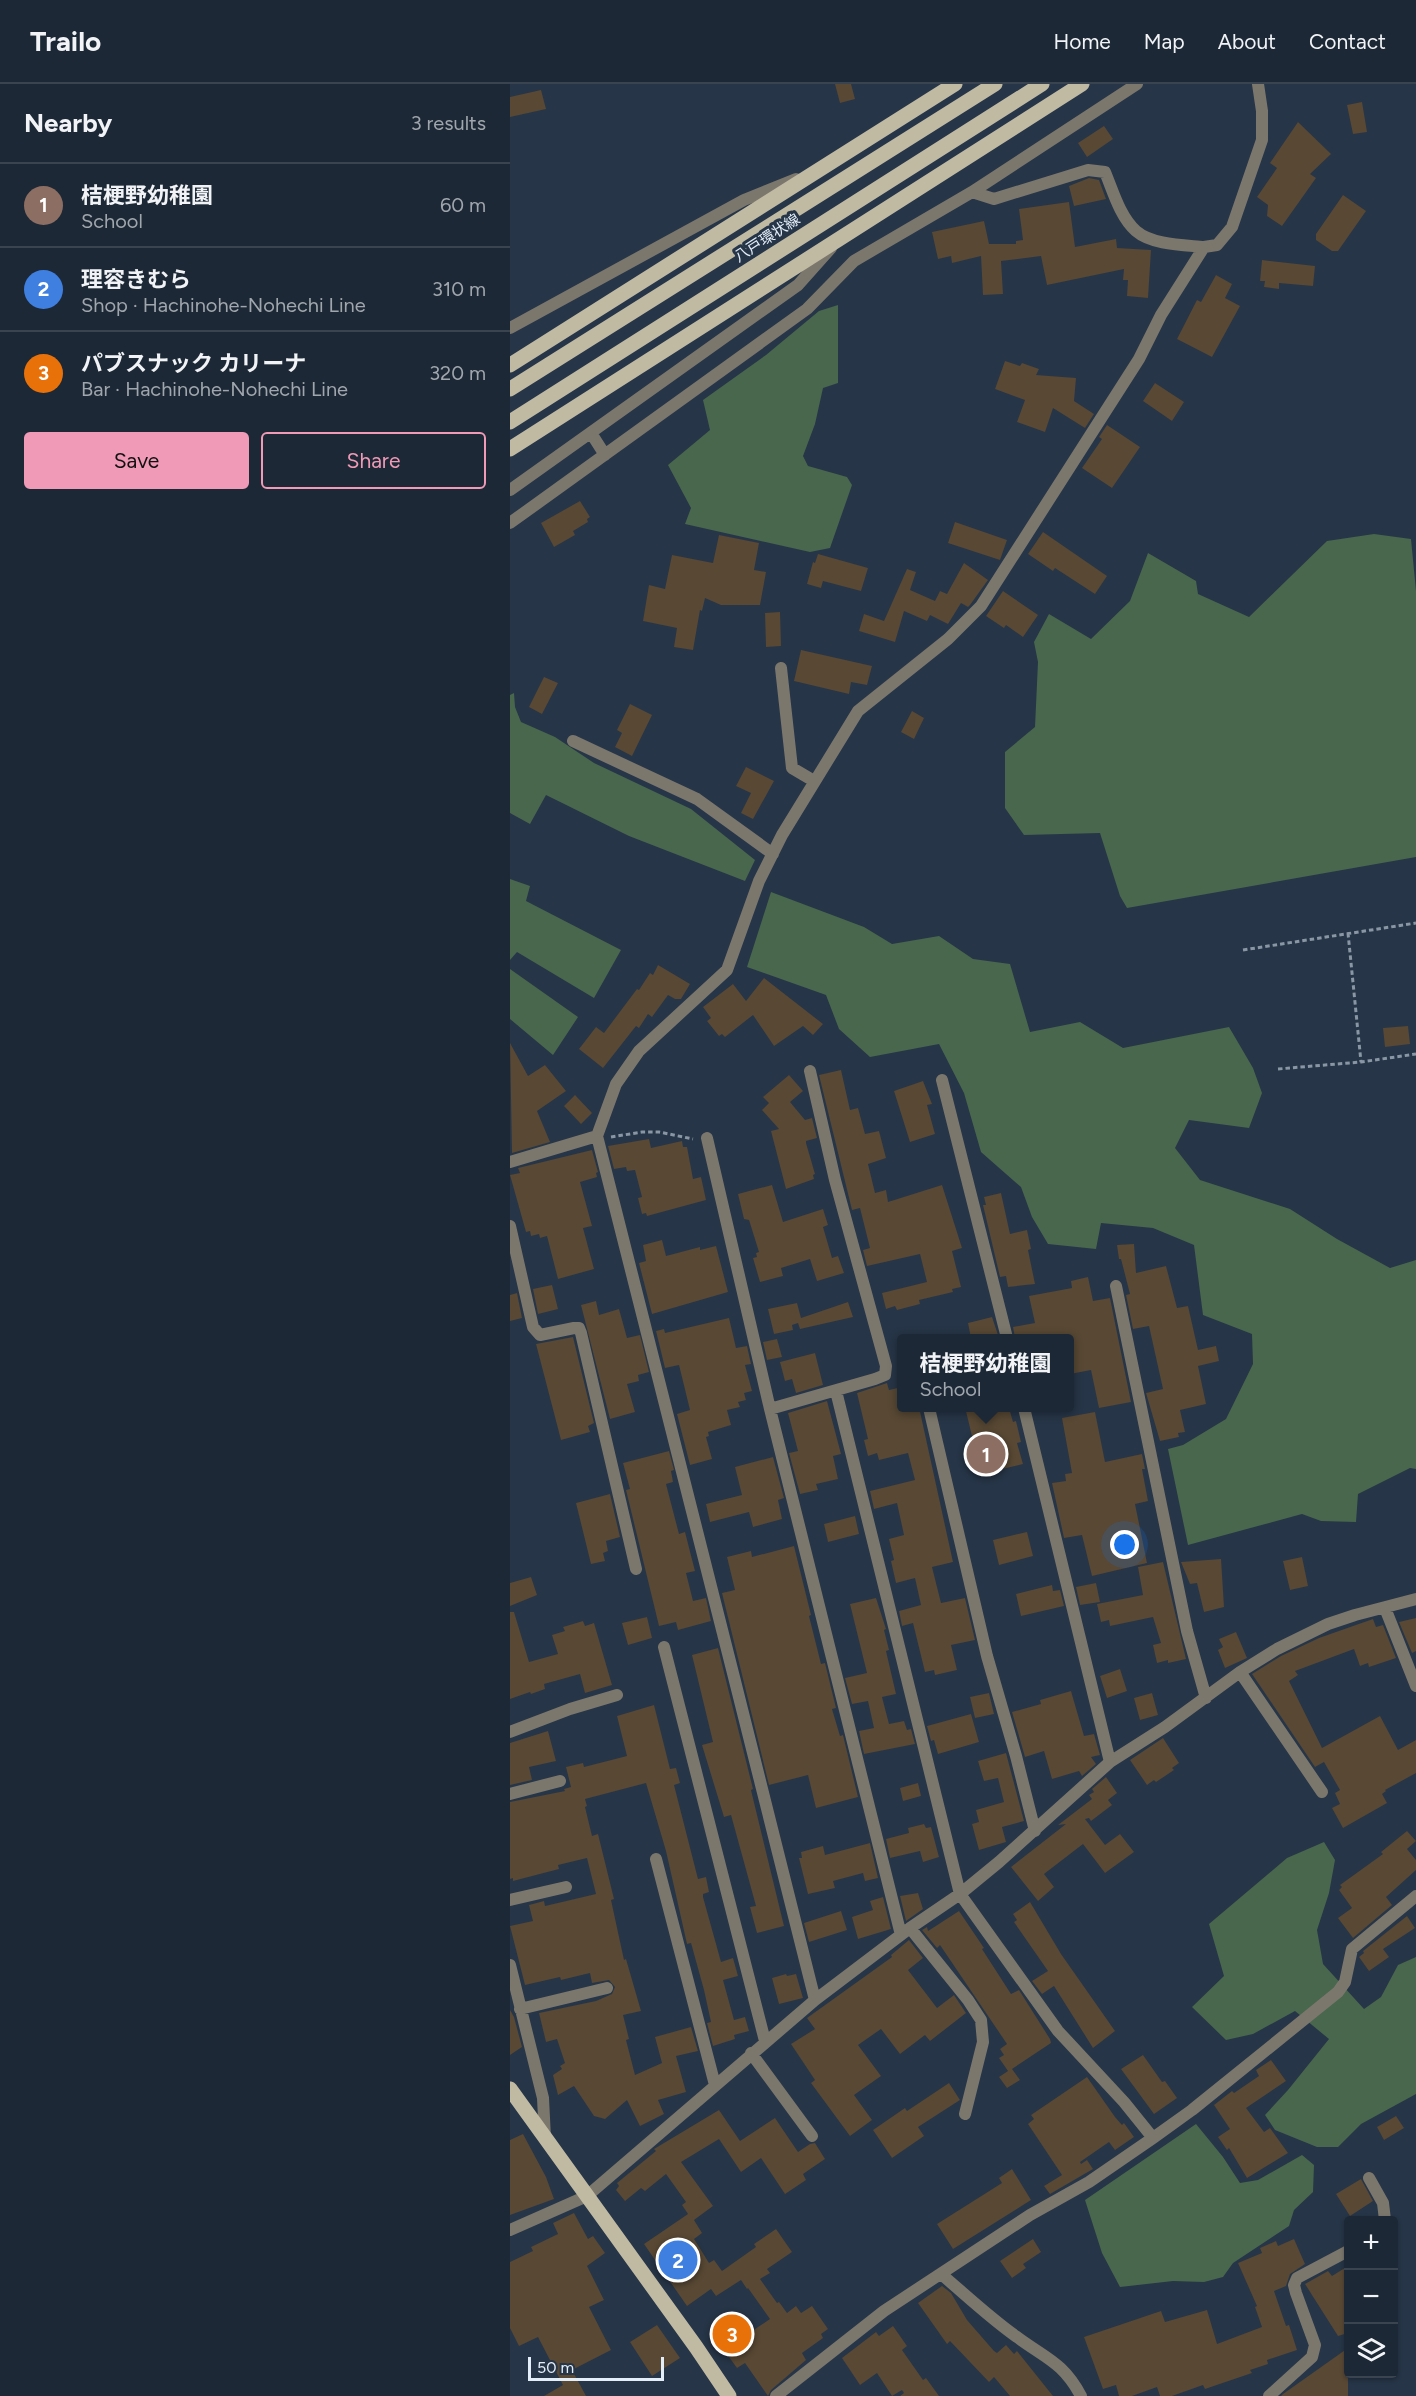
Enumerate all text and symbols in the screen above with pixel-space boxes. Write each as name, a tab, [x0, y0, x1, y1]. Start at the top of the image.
text: Trailo	[30, 24, 101, 58]
text: Home	[1054, 29, 1111, 54]
text: Map	[1144, 29, 1185, 54]
text: About	[1218, 29, 1276, 54]
text: Contact	[1309, 29, 1386, 54]
text: Nearby	[24, 107, 112, 139]
text: 3 results	[411, 111, 486, 135]
text: 桔梗野幼稚園	[81, 182, 213, 209]
text: 1	[39, 193, 48, 217]
text: 60 m	[440, 193, 486, 217]
text: School	[81, 209, 143, 233]
street label: 八戸環状線	[731, 210, 803, 266]
text: 理容きむら	[81, 266, 191, 293]
text: 2	[38, 277, 49, 301]
text: 310 m	[432, 277, 486, 301]
text: Shop · Hachinohe-Nohechi Line	[81, 293, 366, 317]
text: パブスナック カリーナ	[81, 350, 306, 377]
text: 3	[38, 361, 49, 385]
text: 320 m	[429, 361, 486, 385]
text: Bar · Hachinohe-Nohechi Line	[81, 377, 348, 401]
button: Save	[24, 432, 249, 489]
button: Share	[261, 432, 486, 489]
popup	[897, 1334, 1074, 1412]
text: 桔梗野幼稚園	[919, 1350, 1052, 1377]
text: School	[919, 1377, 981, 1401]
pin: 1	[966, 1432, 1006, 1476]
your location	[1110, 1530, 1139, 1559]
map controls	[1344, 2216, 1398, 2378]
button: +	[1344, 2216, 1398, 2270]
pin: 2	[658, 2238, 698, 2282]
button: −	[1344, 2270, 1398, 2324]
pin: 3	[712, 2312, 752, 2356]
button: layers	[1344, 2324, 1398, 2378]
scale bar	[528, 2354, 664, 2382]
text: 50 m	[537, 2358, 574, 2377]

